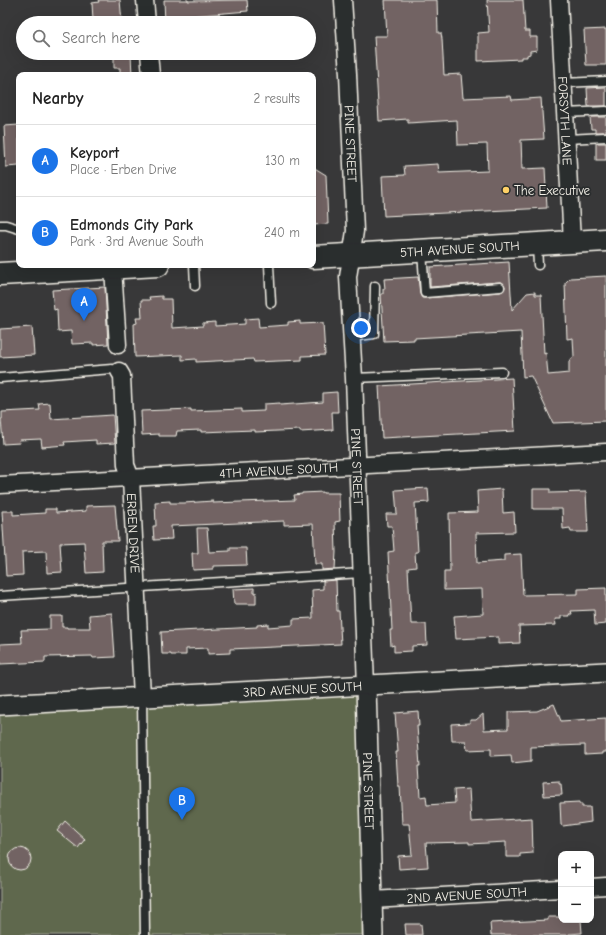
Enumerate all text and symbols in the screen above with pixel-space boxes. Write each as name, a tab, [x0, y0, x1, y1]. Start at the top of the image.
search box	[16, 16, 316, 60]
icon: search	[30, 27, 52, 49]
text: Search here	[62, 29, 140, 47]
street label: FORSYTH LANE	[555, 76, 575, 166]
text: Nearby	[32, 89, 83, 108]
text: 2 results	[253, 91, 300, 106]
street label: PINE STREET	[341, 105, 360, 183]
text: Keyport	[70, 144, 119, 162]
text: A	[41, 153, 49, 168]
text: 130 m	[265, 153, 300, 168]
text: Place · Erben Drive	[70, 162, 177, 177]
place label: The Executive	[514, 183, 591, 198]
marker: The Executive	[501, 185, 511, 195]
text: Edmonds City Park	[70, 216, 193, 234]
text: B	[41, 225, 49, 240]
text: 240 m	[264, 225, 300, 240]
text: Park · 3rd Avenue South	[70, 234, 204, 249]
street label: 5TH AVENUE SOUTH	[400, 238, 520, 260]
pin: A	[71, 288, 97, 321]
your location	[351, 318, 371, 338]
street label: PINE STREET	[348, 428, 366, 506]
street label: 4TH AVENUE SOUTH	[219, 460, 338, 481]
street label: ERBEN DRIVE	[124, 493, 143, 574]
street label: 3RD AVENUE SOUTH	[243, 678, 362, 700]
street label: PINE STREET	[360, 752, 377, 830]
pin: B	[169, 787, 195, 820]
map controls	[558, 851, 594, 923]
button: +	[558, 851, 594, 887]
street label: 2ND AVENUE SOUTH	[406, 884, 527, 906]
button: −	[558, 887, 594, 923]

